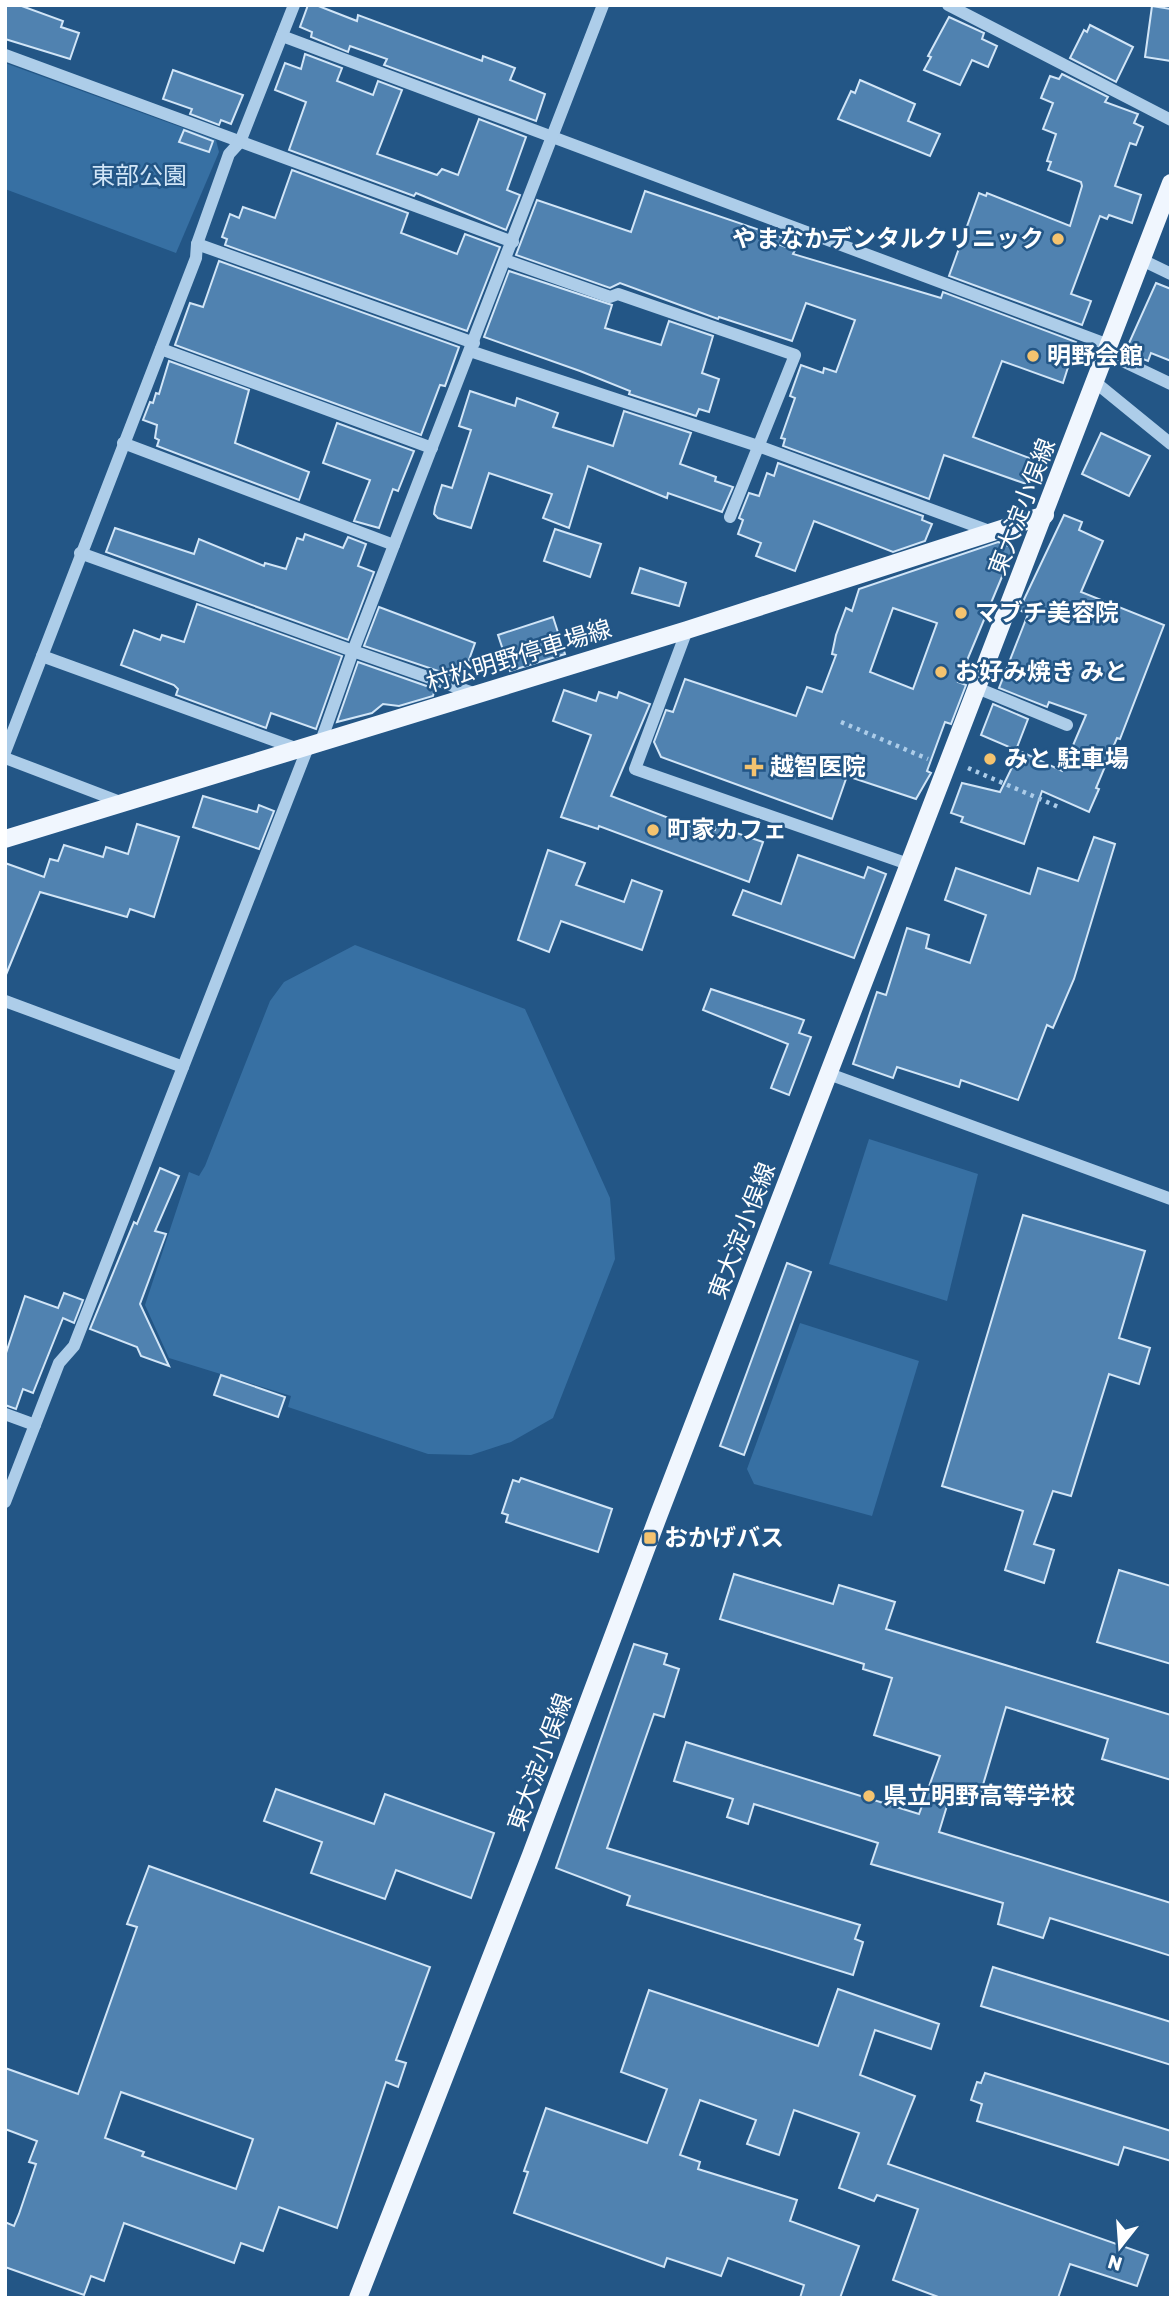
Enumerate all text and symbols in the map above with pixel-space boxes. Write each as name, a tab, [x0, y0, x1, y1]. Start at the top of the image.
park label: 東部公園	[91, 162, 187, 190]
place label: やまなかデンタルクリニック	[732, 225, 1044, 253]
marker: やまなかデンタルクリニック	[1050, 231, 1066, 247]
place label: 明野会館	[1047, 342, 1143, 370]
marker: 明野会館	[1025, 348, 1041, 364]
street label: 東大淀小俣線	[983, 435, 1061, 579]
place label: マブチ美容院	[975, 599, 1119, 627]
marker: マブチ美容院	[953, 605, 969, 621]
street label: 村松明野停車場線	[423, 615, 615, 697]
place label: お好み焼き みと	[955, 658, 1128, 686]
marker: お好み焼き みと	[933, 664, 949, 680]
place label: みと 駐車場	[1004, 745, 1129, 773]
marker: みと 駐車場	[982, 751, 998, 767]
place label: 越智医院	[770, 753, 866, 781]
marker: 越智医院	[744, 757, 764, 777]
place label: 町家カフェ	[667, 816, 787, 844]
marker: 町家カフェ	[645, 822, 661, 838]
street label: 東大淀小俣線	[703, 1159, 781, 1303]
place label: おかげバス	[664, 1524, 784, 1552]
marker: おかげバス	[642, 1530, 658, 1546]
street label: 東大淀小俣線	[502, 1690, 578, 1834]
place label: 県立明野高等学校	[883, 1782, 1075, 1810]
marker: 県立明野高等学校	[861, 1788, 877, 1804]
north arrow	[1085, 2212, 1155, 2282]
text: N	[1105, 2250, 1125, 2276]

